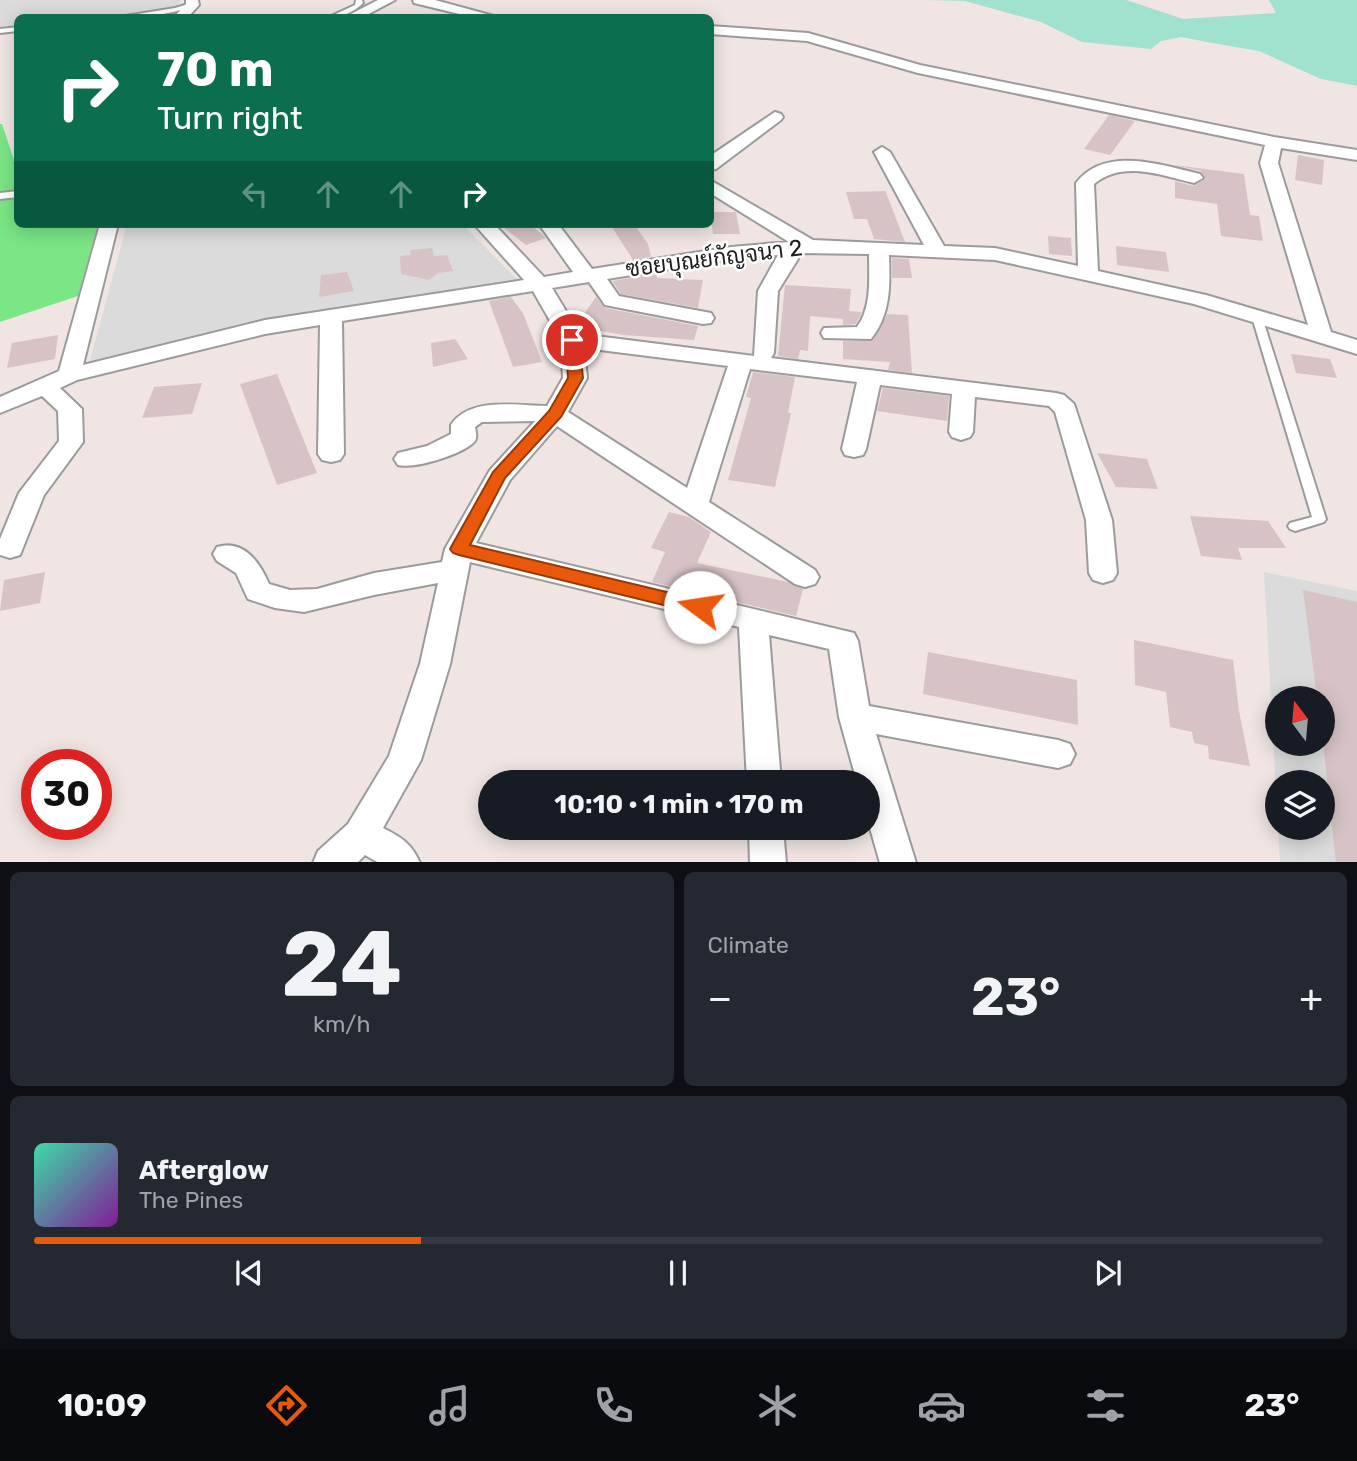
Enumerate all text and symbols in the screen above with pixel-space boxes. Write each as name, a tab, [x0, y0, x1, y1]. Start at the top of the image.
text: 70 m	[157, 40, 274, 98]
icon: right	[42, 42, 133, 133]
text: Turn right	[157, 99, 302, 137]
icon: left	[236, 175, 274, 213]
icon: ahead	[309, 175, 347, 213]
icon: ahead	[382, 175, 420, 213]
icon: right	[455, 175, 493, 213]
street label: ซอยบุณย์กัญจนา 2	[624, 231, 804, 285]
pin	[542, 310, 602, 370]
icon: arrive	[553, 321, 591, 359]
position arrow	[663, 570, 737, 644]
north arrow	[1265, 686, 1335, 756]
map controls	[1265, 686, 1335, 840]
speed limit sign: 30	[21, 749, 112, 840]
button: layers	[1265, 770, 1335, 840]
text: 10:10 · 1 min · 170 m	[554, 789, 804, 820]
text: 24	[281, 910, 402, 1018]
text: Climate	[708, 931, 789, 959]
text: 23°	[971, 966, 1060, 1028]
text: −	[708, 975, 732, 1021]
text: +	[1299, 975, 1323, 1021]
text: km/h	[313, 1010, 370, 1038]
text: Afterglow	[139, 1155, 269, 1186]
text: The Pines	[139, 1186, 243, 1214]
icon: previous	[230, 1254, 268, 1292]
icon: pause	[659, 1254, 697, 1292]
icon: next	[1089, 1254, 1127, 1292]
icon: directions	[262, 1381, 311, 1430]
icon: music	[425, 1381, 474, 1430]
icon: phone	[589, 1381, 638, 1430]
icon: climate	[753, 1381, 802, 1430]
icon: car	[917, 1381, 966, 1430]
icon: filters	[1081, 1381, 1130, 1430]
text: 10:09	[57, 1386, 147, 1424]
text: 23°	[1244, 1386, 1300, 1424]

